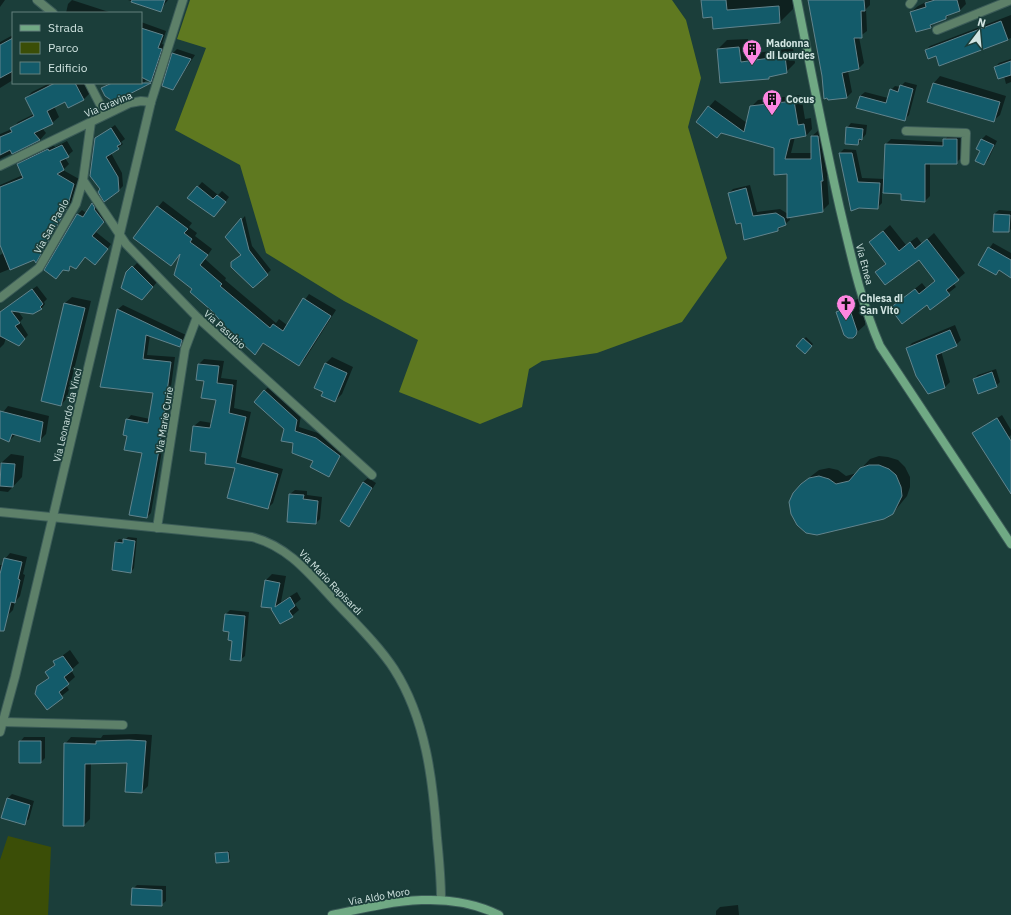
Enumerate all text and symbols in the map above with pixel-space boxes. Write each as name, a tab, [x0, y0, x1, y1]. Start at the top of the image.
legend	[12, 12, 142, 84]
north arrow	[959, 12, 999, 52]
text: N	[976, 15, 988, 30]
text: Strada	[48, 20, 84, 35]
place label: Madonna di Lourdes	[766, 37, 815, 62]
building icon: Madonna di Lourdes	[741, 38, 763, 66]
text: Parco	[48, 40, 79, 55]
text: Edificio	[48, 60, 88, 75]
street label: Via Gravina	[82, 88, 135, 120]
building icon: Cocus	[761, 88, 783, 116]
place label: Cocus	[786, 93, 814, 106]
street label: Via San Paolo	[31, 196, 72, 256]
street label: Via Etnea	[853, 242, 876, 287]
place label: Chiesa di San Vito	[860, 292, 903, 317]
church icon: Chiesa di San Vito	[835, 293, 857, 321]
street label: Via Pasubio	[201, 307, 249, 352]
street label: Via Leonardo da Vinci	[50, 367, 85, 463]
street label: Via Marie Curie	[153, 385, 176, 454]
street label: Via Mario Rapisardi	[296, 547, 365, 618]
street label: Via Aldo Moro	[347, 885, 411, 908]

